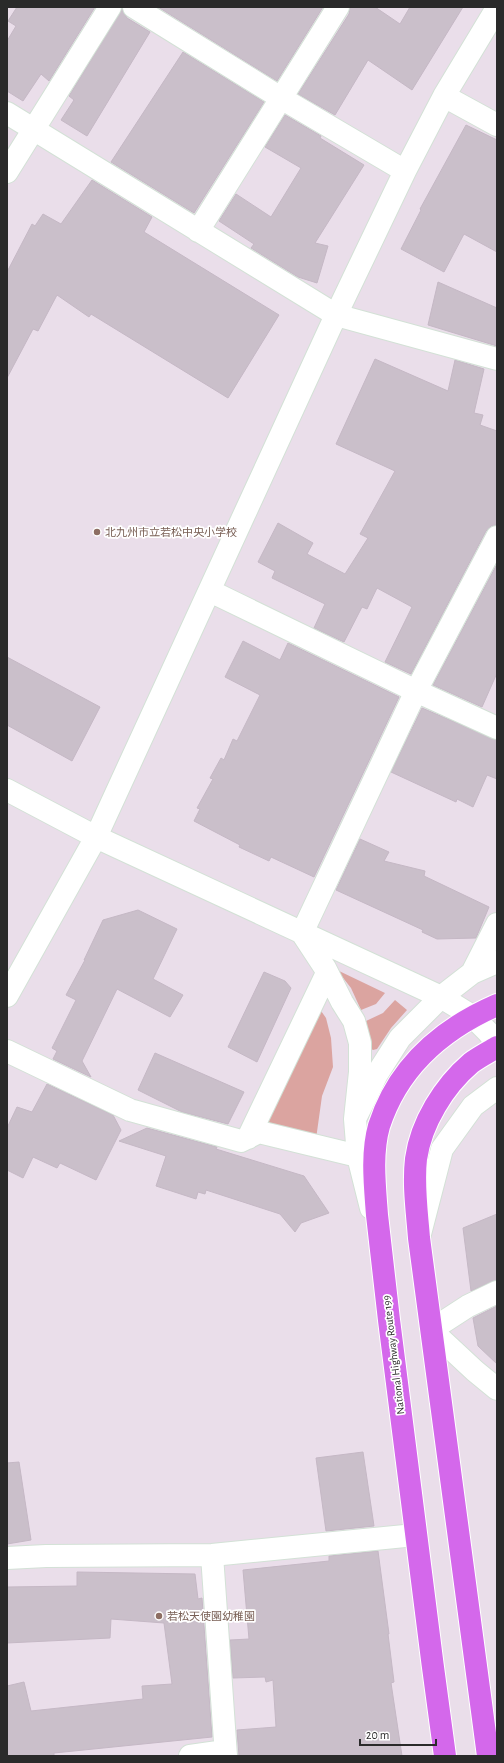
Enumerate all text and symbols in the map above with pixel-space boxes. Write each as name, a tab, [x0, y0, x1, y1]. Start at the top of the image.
place label: 北九州市立若松中央小学校	[105, 526, 237, 538]
marker: 北九州市立若松中央小学校	[92, 527, 102, 537]
street label: National Highway Route 199	[381, 1295, 406, 1415]
place label: 若松天使園幼稚園	[167, 1610, 255, 1622]
marker: 若松天使園幼稚園	[154, 1611, 164, 1621]
scale bar	[360, 1721, 436, 1747]
text: 20 m	[366, 1729, 389, 1741]

